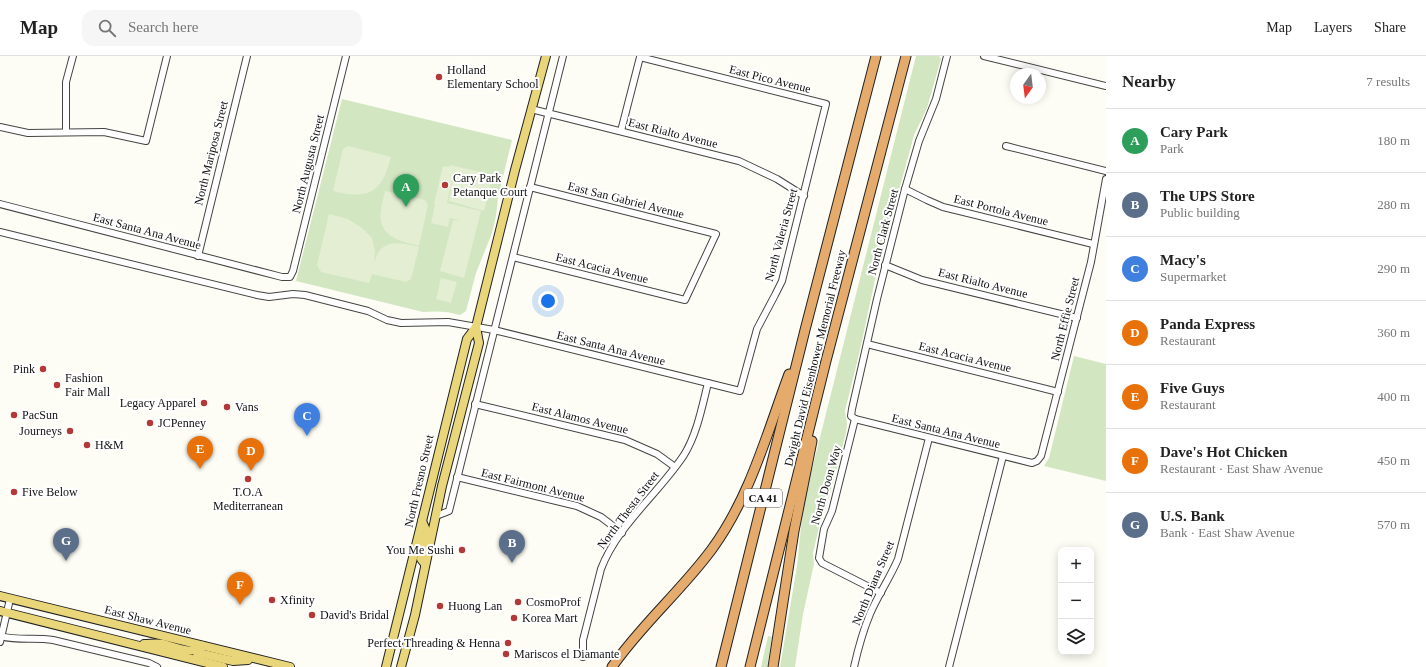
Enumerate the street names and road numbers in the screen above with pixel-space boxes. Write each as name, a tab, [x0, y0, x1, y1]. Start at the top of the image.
street label: East Pico Avenue	[728, 62, 812, 96]
street label: North Mariposa Street	[191, 99, 231, 207]
street label: North Augusta Street	[289, 113, 327, 215]
street label: East Rialto Avenue	[627, 115, 719, 151]
street label: East San Gabriel Avenue	[566, 179, 686, 221]
street label: North Valeria Street	[762, 186, 800, 283]
street label: North Clark Street	[865, 187, 901, 277]
street label: East Portola Avenue	[952, 191, 1050, 229]
street label: East Santa Ana Avenue	[91, 210, 203, 252]
street label: Dwight David Eisenhower Memorial Freeway	[781, 248, 849, 468]
street label: East Acacia Avenue	[554, 250, 650, 286]
street label: East Rialto Avenue	[937, 265, 1029, 301]
street label: North Effie Street	[1048, 275, 1082, 362]
street label: East Santa Ana Avenue	[555, 328, 667, 368]
street label: East Acacia Avenue	[917, 339, 1013, 375]
street label: East Alamos Avenue	[530, 399, 630, 437]
street label: East Santa Ana Avenue	[890, 411, 1002, 451]
street label: North Fresno Street	[402, 433, 437, 529]
street label: North Doon Way	[808, 444, 844, 526]
street label: East Fairmont Avenue	[480, 465, 586, 505]
street label: North Thesta Street	[594, 468, 662, 552]
road number: CA 41	[744, 489, 782, 507]
street label: North Diana Street	[849, 538, 897, 627]
street label: East Shaw Avenue	[103, 602, 193, 638]

